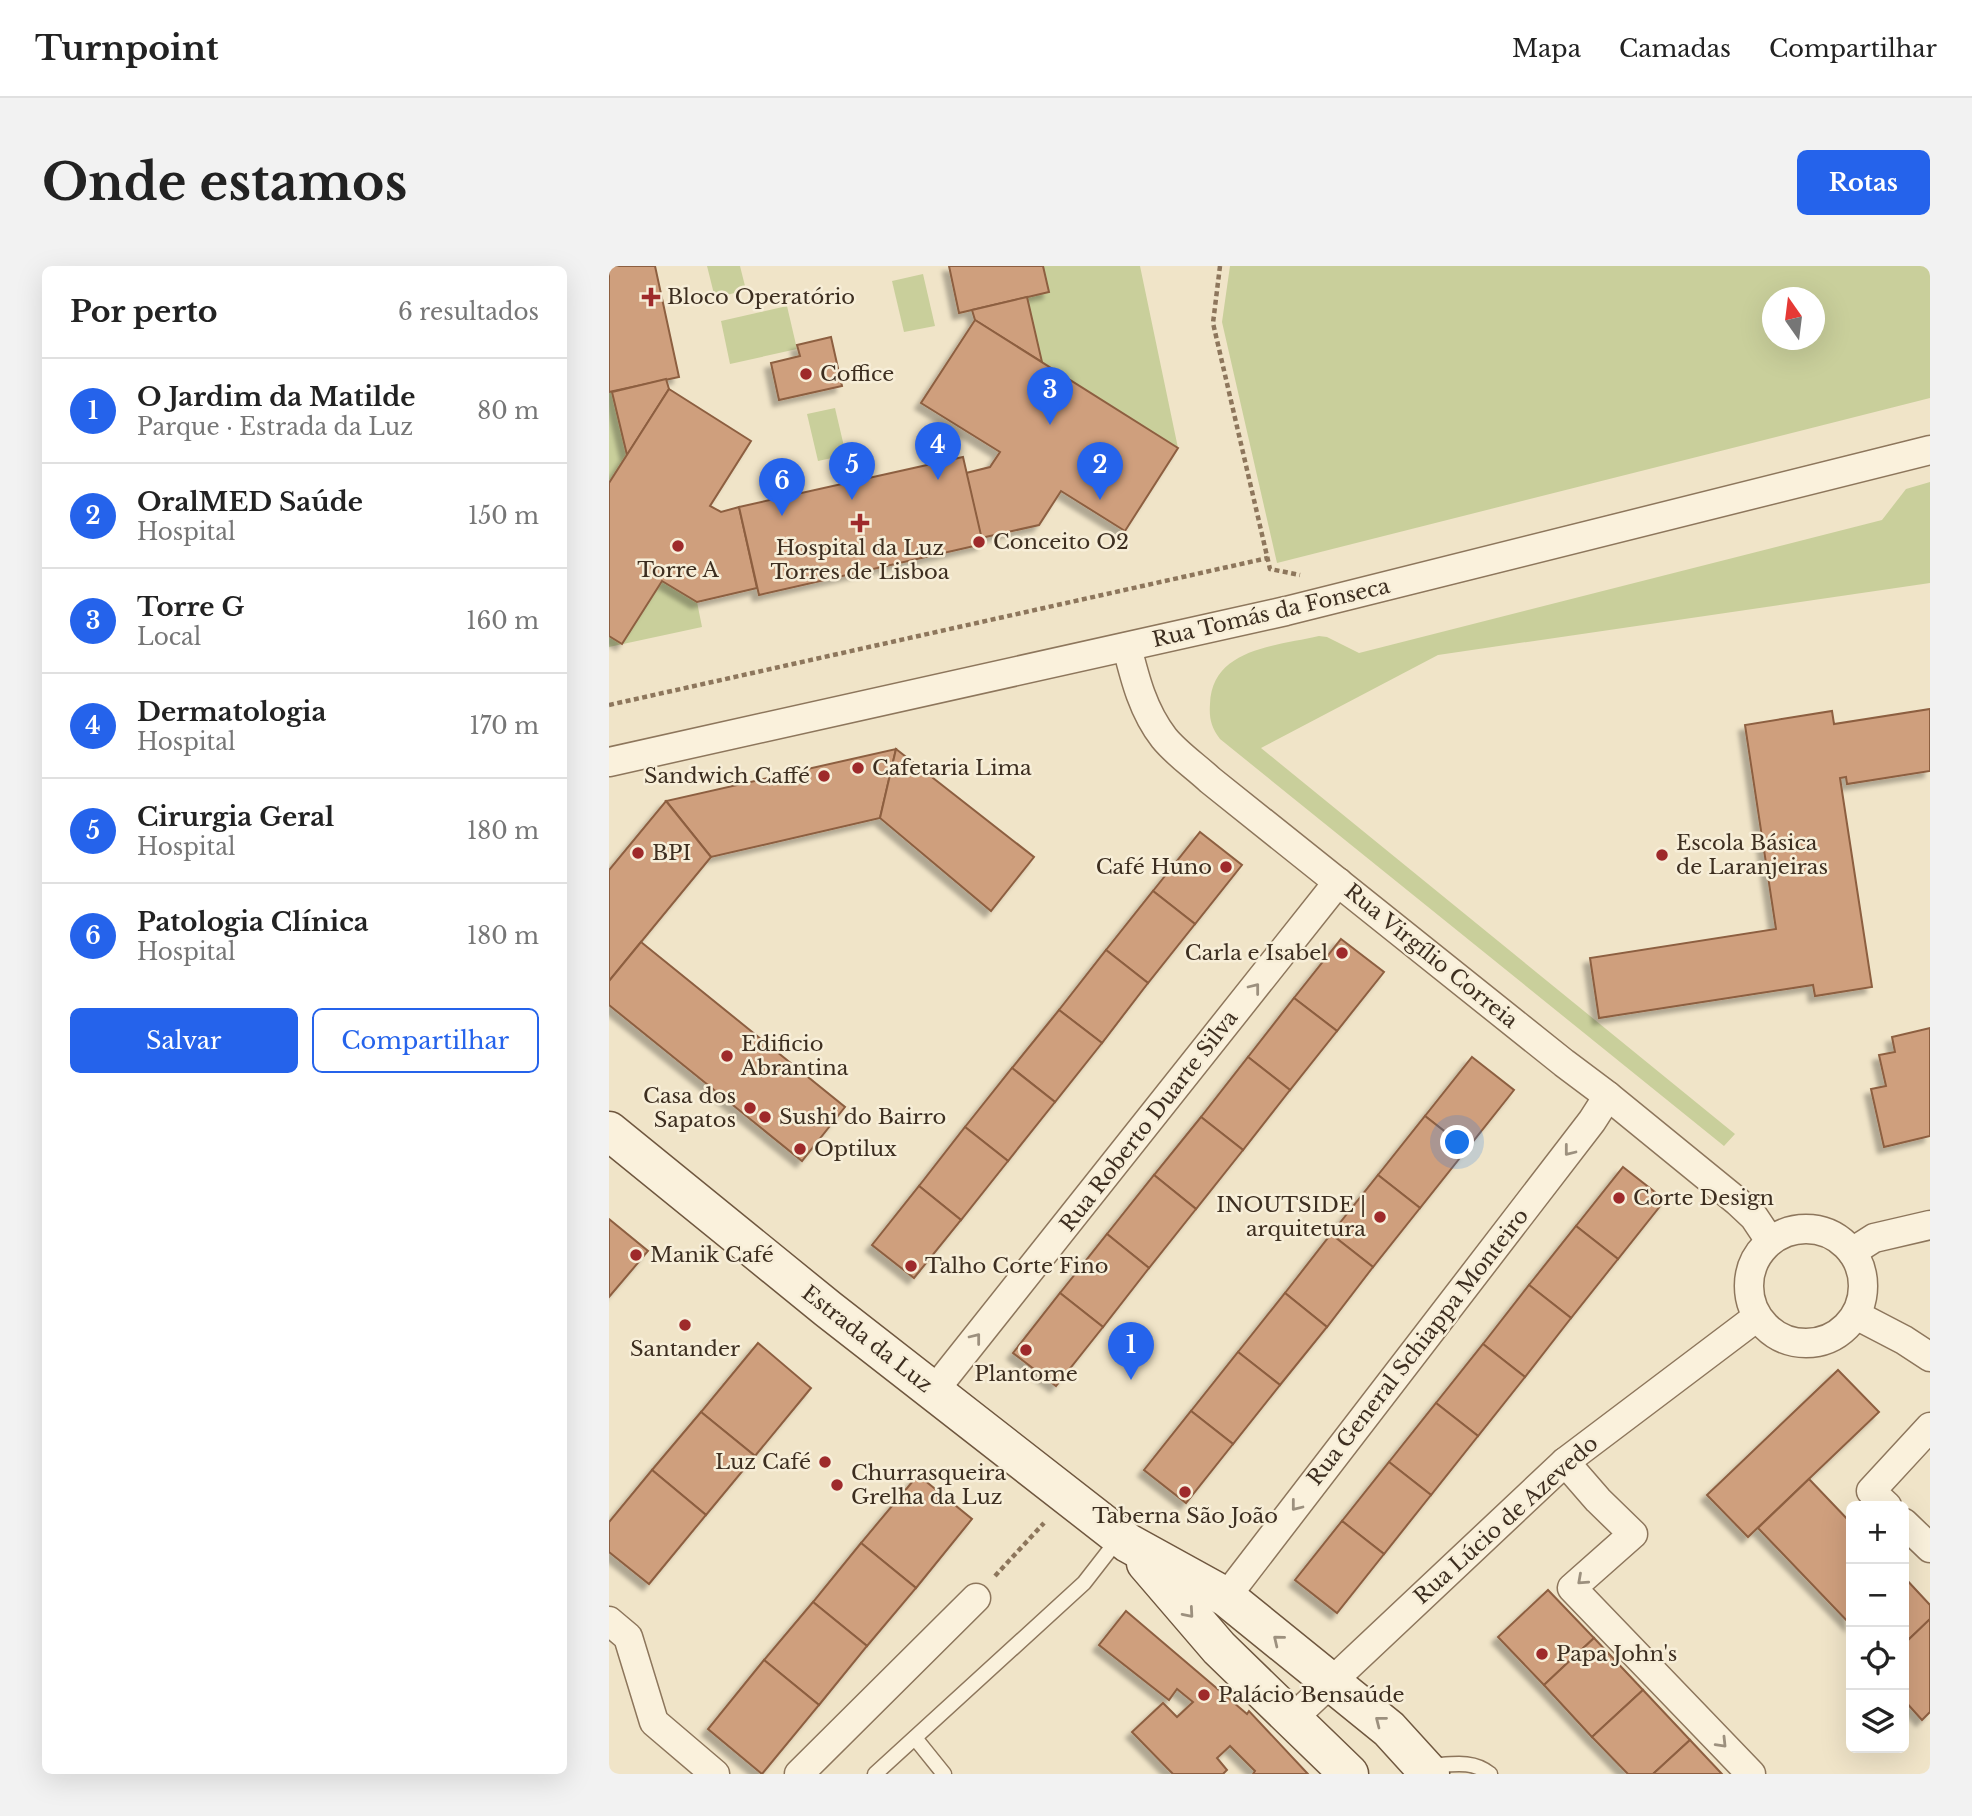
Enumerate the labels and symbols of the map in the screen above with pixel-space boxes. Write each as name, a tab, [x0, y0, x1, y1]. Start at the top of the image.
place label: Bloco Operatório	[667, 284, 855, 310]
marker: Bloco Operatório	[641, 287, 661, 307]
north arrow	[1762, 287, 1825, 350]
place label: Coffice	[820, 361, 894, 387]
marker: Coffice	[798, 366, 814, 382]
pin: 3	[1027, 367, 1073, 425]
pin: 4	[915, 422, 961, 480]
pin: 5	[829, 442, 875, 500]
pin: 2	[1077, 442, 1123, 500]
pin: 6	[759, 458, 805, 516]
marker: Hospital da Luz Torres de Lisboa	[850, 513, 870, 533]
place label: Conceito O2	[993, 529, 1129, 555]
marker: Conceito O2	[971, 534, 987, 550]
place label: Hospital da Luz Torres de Lisboa	[771, 535, 950, 585]
marker: Torre A	[670, 538, 686, 554]
place label: Torre A	[637, 557, 720, 583]
street label: Rua Tomás da Fonseca	[1150, 573, 1393, 653]
place label: Cafetaria Lima	[872, 755, 1032, 781]
marker: Cafetaria Lima	[850, 760, 866, 776]
place label: Sandwich Caffé	[644, 763, 810, 789]
marker: Sandwich Caffé	[816, 768, 832, 784]
place label: Escola Básica de Laranjeiras	[1676, 830, 1828, 880]
place label: BPI	[652, 840, 691, 866]
marker: BPI	[630, 845, 646, 861]
marker: Escola Básica de Laranjeiras	[1654, 847, 1670, 863]
place label: Café Huno	[1096, 854, 1212, 880]
marker: Café Huno	[1218, 859, 1234, 875]
street label: Rua Virgílio Correia	[1339, 878, 1523, 1034]
place label: Carla e Isabel	[1185, 940, 1328, 966]
marker: Carla e Isabel	[1334, 945, 1350, 961]
one-way arrow	[1246, 983, 1259, 995]
street label: Rua Roberto Duarte Silva	[1055, 1005, 1244, 1237]
place label: Edificio Abrantina	[740, 1031, 849, 1081]
marker: Edificio Abrantina	[719, 1048, 735, 1064]
place label: Casa dos Sapatos	[643, 1083, 736, 1133]
marker: Casa dos Sapatos	[742, 1100, 758, 1116]
place label: Sushi do Bairro	[779, 1104, 946, 1130]
marker: Sushi do Bairro	[757, 1109, 773, 1125]
your location	[1440, 1125, 1474, 1159]
place label: Optilux	[814, 1136, 897, 1162]
marker: Optilux	[792, 1141, 808, 1157]
one-way arrow	[1565, 1144, 1578, 1156]
place label: Corte Design	[1633, 1185, 1774, 1211]
marker: Corte Design	[1611, 1190, 1627, 1206]
place label: INOUTSIDE | arquitetura	[1216, 1192, 1366, 1242]
street label: Rua General Schiappa Monteiro	[1302, 1203, 1534, 1491]
marker: INOUTSIDE | arquitetura	[1372, 1209, 1388, 1225]
place label: Manik Café	[650, 1242, 774, 1268]
marker: Manik Café	[628, 1247, 644, 1263]
place label: Talho Corte Fino	[925, 1253, 1108, 1279]
marker: Talho Corte Fino	[903, 1258, 919, 1274]
street label: Estrada da Luz	[796, 1280, 938, 1398]
marker: Santander	[677, 1317, 693, 1333]
pin: 1	[1108, 1322, 1154, 1380]
one-way arrow	[967, 1334, 980, 1346]
place label: Santander	[630, 1336, 740, 1362]
marker: Plantome	[1018, 1342, 1034, 1358]
place label: Plantome	[974, 1361, 1078, 1387]
street label: Rua Lúcio de Azevedo	[1409, 1430, 1603, 1610]
place label: Luz Café	[715, 1449, 811, 1475]
marker: Luz Café	[817, 1454, 833, 1470]
place label: Churrasqueira Grelha da Luz	[851, 1460, 1007, 1510]
marker: Churrasqueira Grelha da Luz	[829, 1477, 845, 1493]
marker: Taberna São João	[1177, 1484, 1193, 1500]
one-way arrow	[1291, 1498, 1304, 1511]
place label: Taberna São João	[1092, 1503, 1278, 1529]
one-way arrow	[1577, 1572, 1590, 1584]
one-way arrow	[1181, 1605, 1193, 1618]
one-way arrow	[1274, 1635, 1286, 1648]
place label: Papa John's	[1556, 1641, 1677, 1667]
marker: Papa John's	[1534, 1646, 1550, 1662]
place label: Palácio Bensaúde	[1218, 1682, 1405, 1708]
marker: Palácio Bensaúde	[1196, 1687, 1212, 1703]
one-way arrow	[1375, 1717, 1387, 1730]
one-way arrow	[1713, 1735, 1726, 1748]

